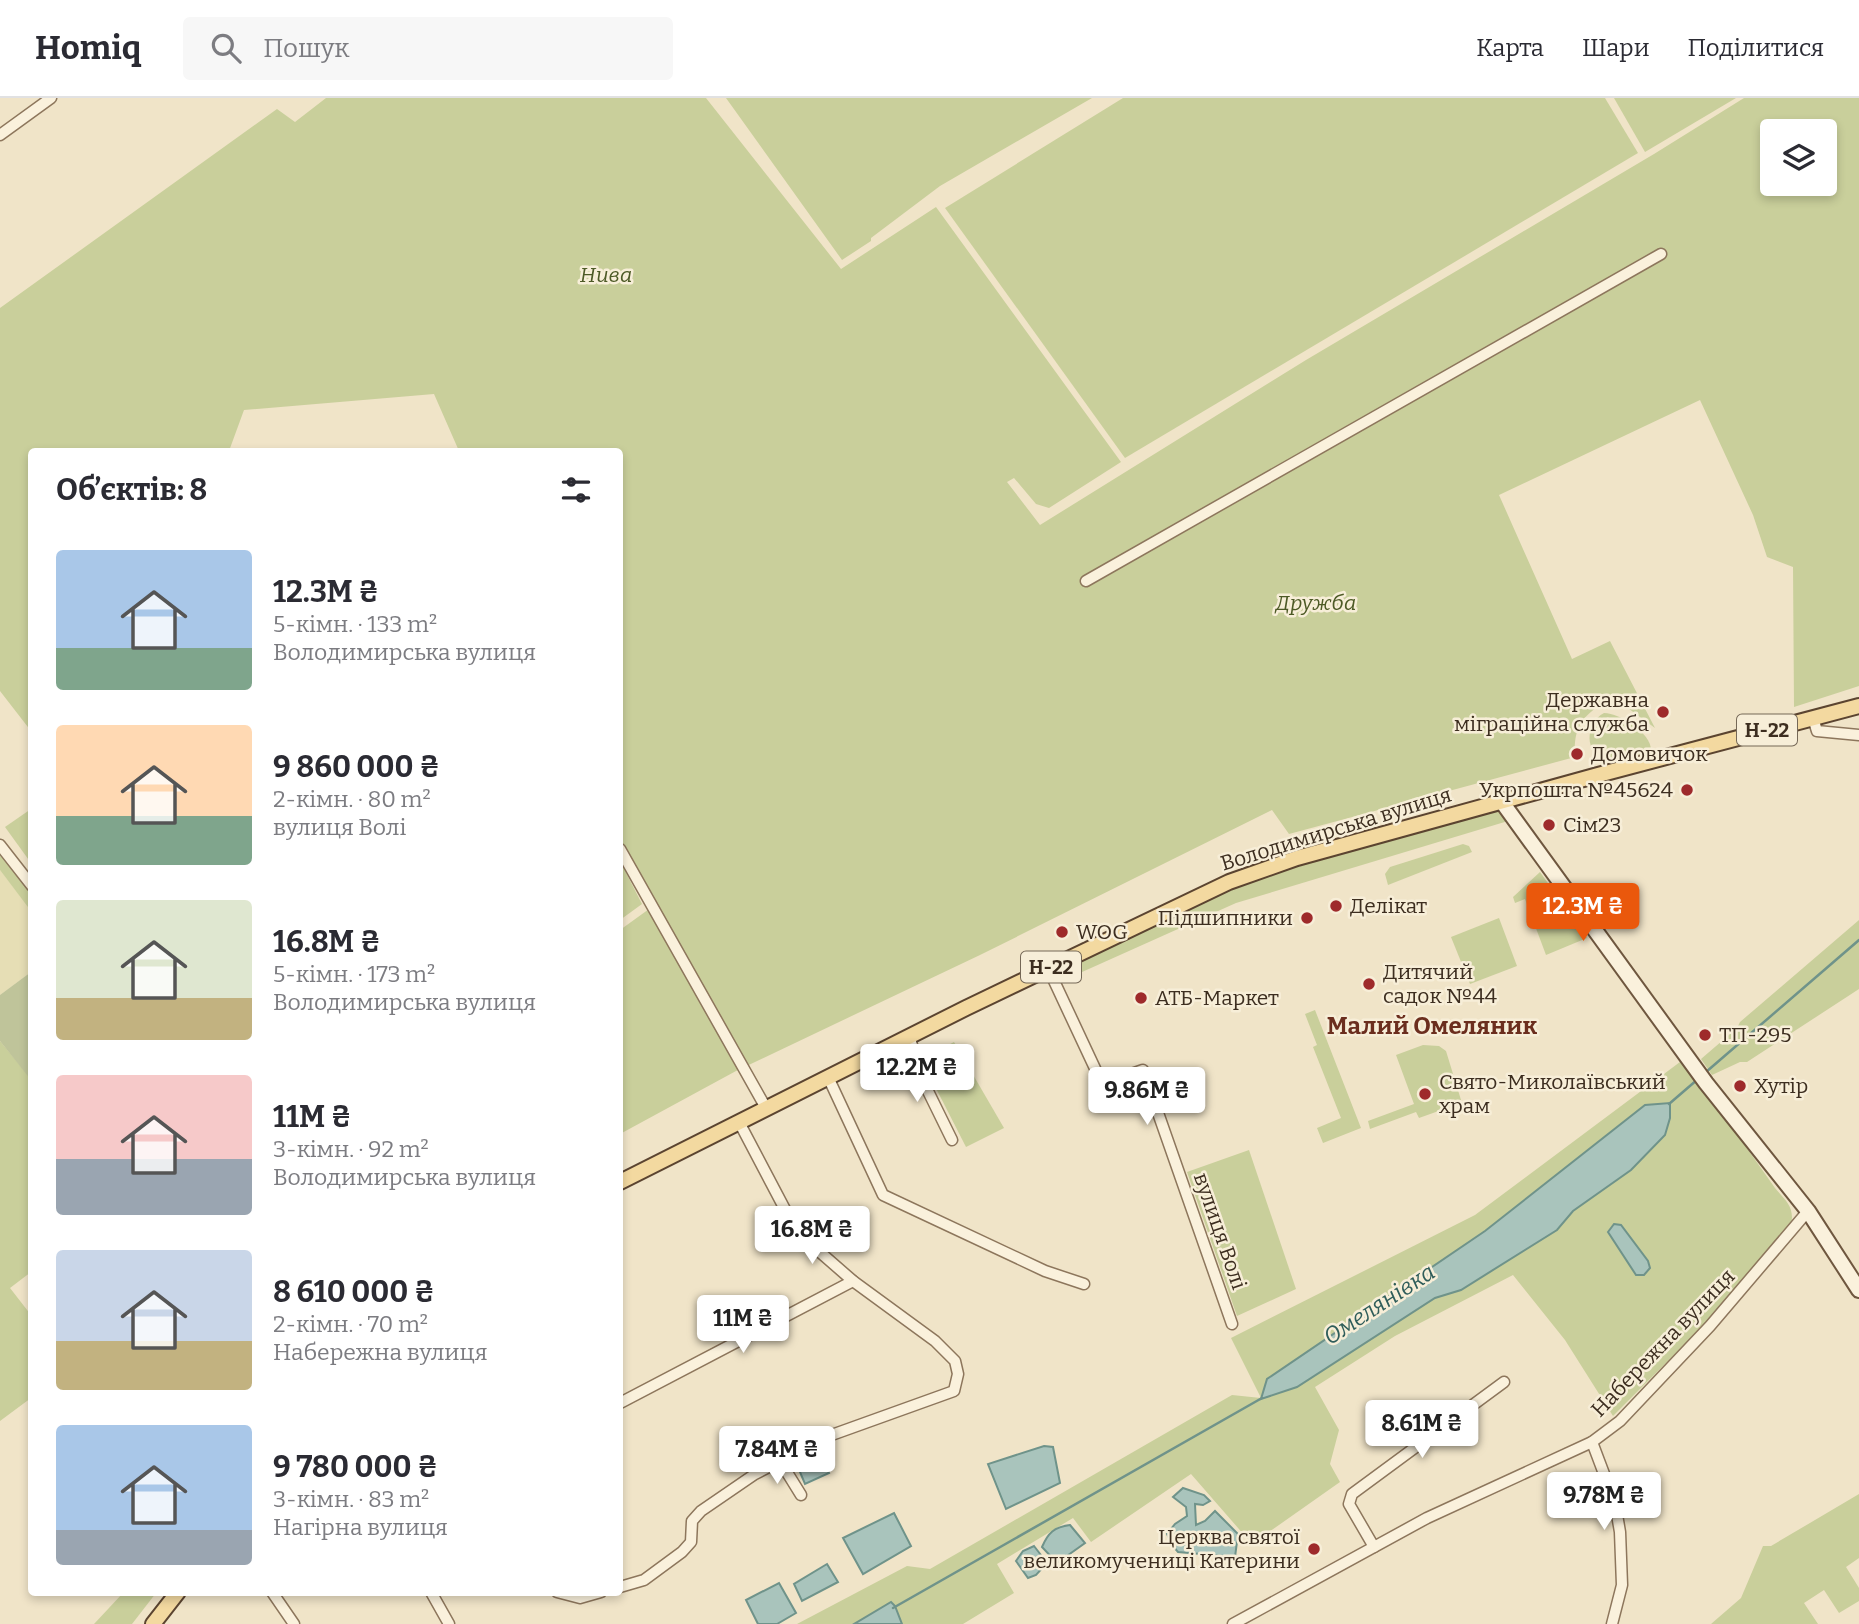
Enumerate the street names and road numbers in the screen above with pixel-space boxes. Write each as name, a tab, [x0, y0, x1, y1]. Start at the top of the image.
road number: Н-22	[1737, 715, 1797, 746]
street label: Володимирська вулиця	[1217, 781, 1455, 877]
road number: Н-22	[1021, 952, 1081, 982]
street label: вулиця Волі	[1188, 1169, 1252, 1293]
street label: Набережна вулиця	[1586, 1264, 1740, 1422]

